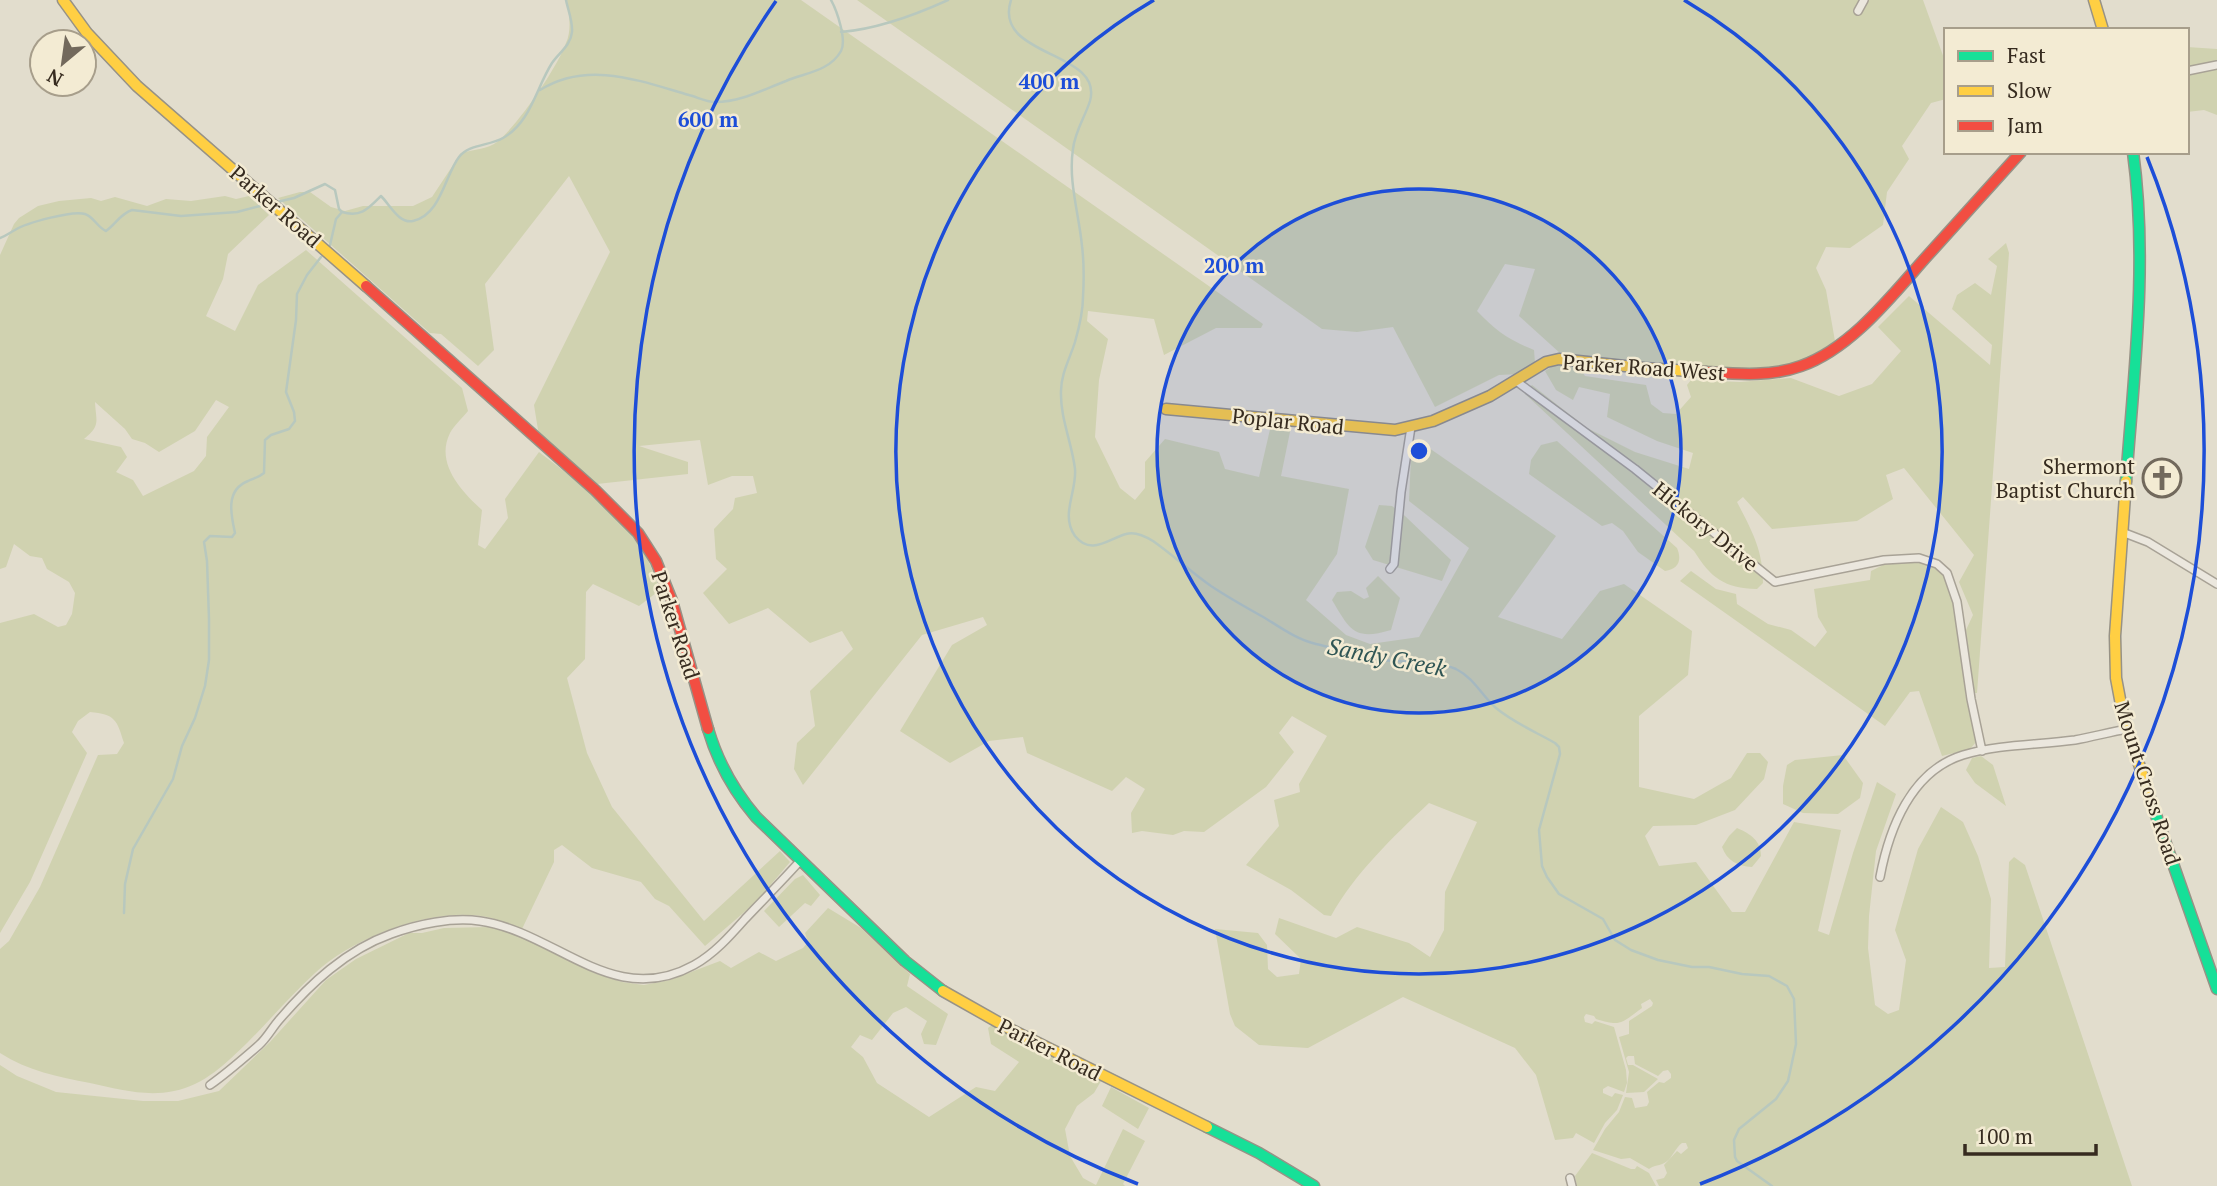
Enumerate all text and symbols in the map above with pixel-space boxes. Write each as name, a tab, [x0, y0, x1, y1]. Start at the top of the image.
north arrow	[28, 28, 98, 98]
legend	[1944, 28, 2189, 154]
text: Fast	[2007, 41, 2046, 69]
text: N	[42, 64, 67, 93]
text: 400 m	[1019, 67, 1080, 95]
text: Slow	[2007, 76, 2052, 104]
text: 600 m	[678, 105, 739, 133]
text: Jam	[2007, 111, 2043, 139]
street label: Parker Road	[224, 159, 328, 254]
text: 200 m	[1204, 251, 1265, 279]
street label: Parker Road West	[1562, 347, 1727, 387]
street label: Poplar Road	[1231, 401, 1346, 441]
centre of rings	[1407, 439, 1431, 463]
place label: Shermont Baptist Church	[1996, 452, 2135, 504]
church icon: Shermont Baptist Church	[2141, 457, 2183, 499]
street label: Hickory Drive	[1648, 475, 1764, 577]
street label: Parker Road	[645, 567, 707, 683]
water label: Sandy Creek	[1325, 630, 1450, 684]
street label: Mount Cross Road	[2108, 698, 2188, 869]
street label: Parker Road	[994, 1011, 1107, 1087]
scale bar	[1965, 1112, 2096, 1156]
text: 100 m	[1976, 1122, 2033, 1150]

